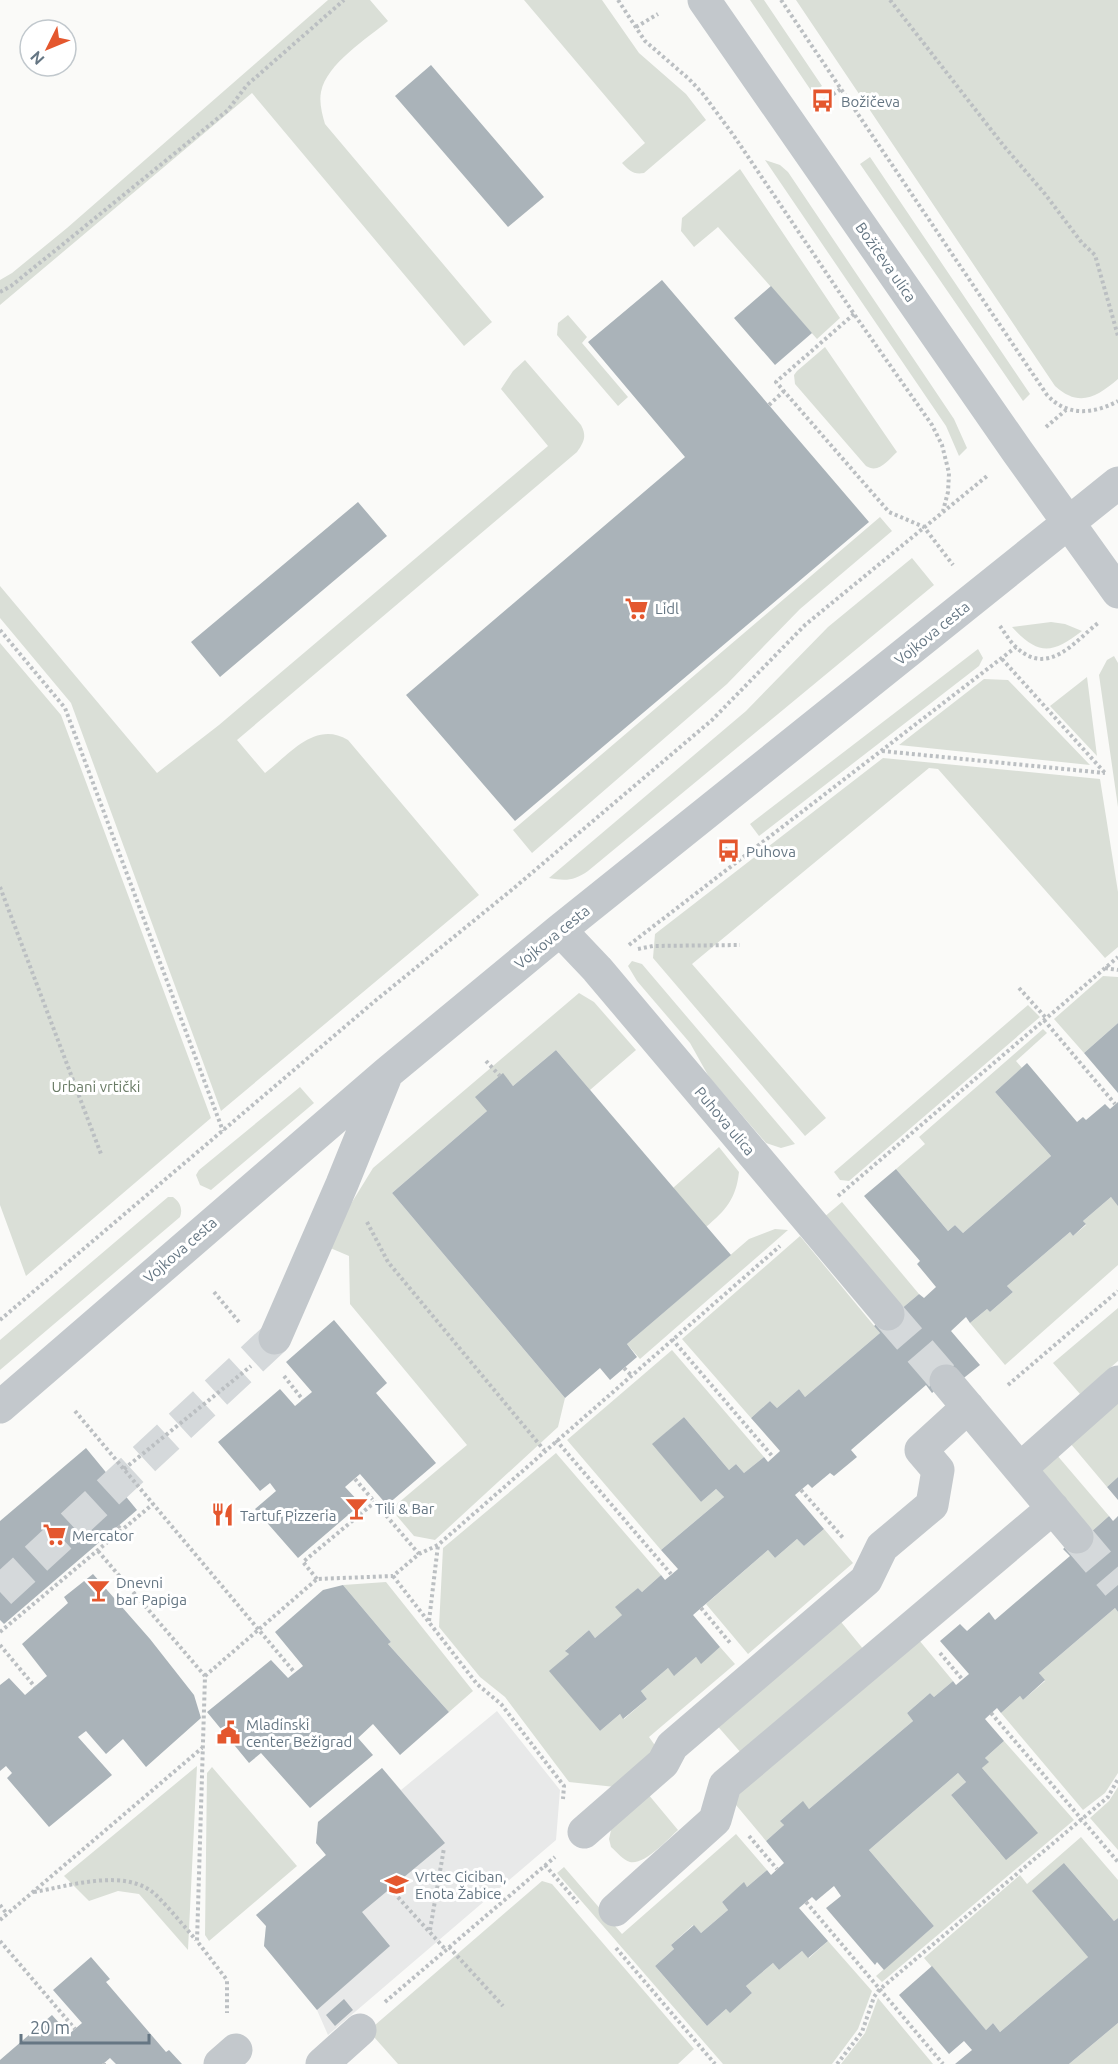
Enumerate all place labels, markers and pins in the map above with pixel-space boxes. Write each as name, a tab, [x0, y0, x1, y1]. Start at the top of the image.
bus stop icon: Božičeva	[810, 88, 836, 114]
place label: Božičeva	[841, 93, 900, 110]
supermarket icon: Lidl	[624, 595, 650, 621]
place label: Lidl	[655, 600, 679, 617]
bus stop icon: Puhova	[715, 838, 741, 864]
place label: Puhova	[746, 843, 796, 860]
bar icon: Tili & Bar	[344, 1495, 370, 1521]
place label: Tili & Bar	[375, 1500, 435, 1517]
restaurant icon: Tartuf Pizzeria	[209, 1502, 235, 1528]
place label: Tartuf Pizzeria	[240, 1507, 336, 1524]
supermarket icon: Mercator	[41, 1522, 67, 1548]
place label: Mercator	[72, 1527, 134, 1544]
place label: Dnevni bar Papiga	[116, 1574, 187, 1608]
bar icon: Dnevni bar Papiga	[85, 1578, 111, 1604]
place label: Mladinski center Bežigrad	[246, 1716, 352, 1750]
public building icon: Mladinski center Bežigrad	[215, 1720, 241, 1746]
place label: Vrtec Ciciban, Enota Žabice	[415, 1868, 507, 1902]
school or university icon: Vrtec Ciciban, Enota Žabice	[384, 1872, 410, 1898]

